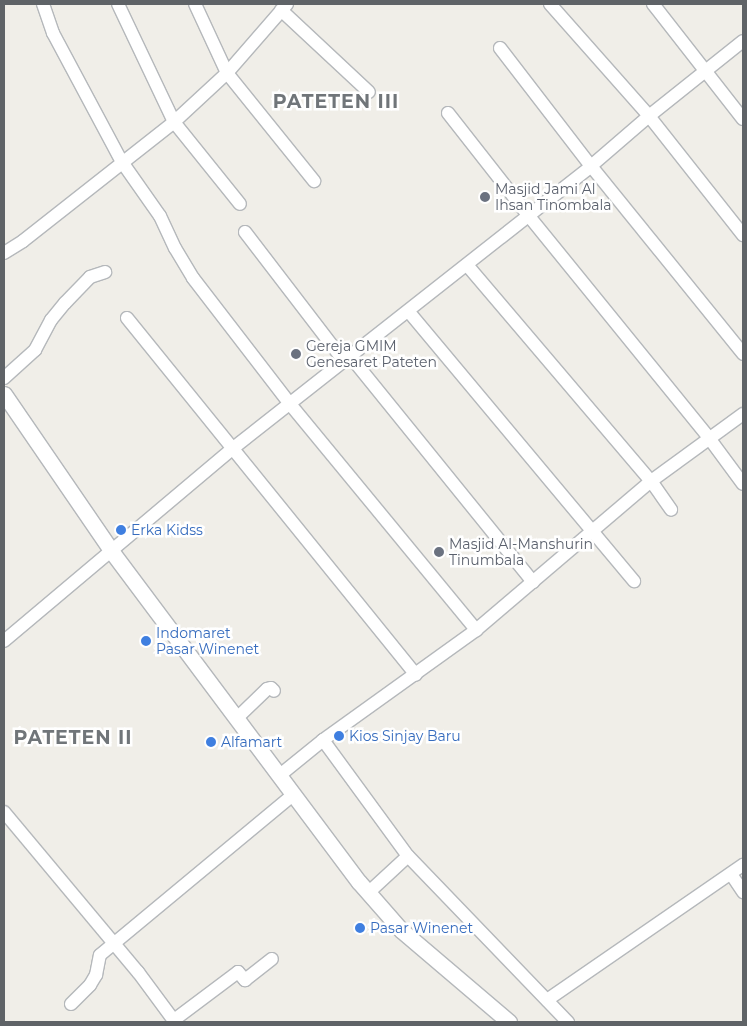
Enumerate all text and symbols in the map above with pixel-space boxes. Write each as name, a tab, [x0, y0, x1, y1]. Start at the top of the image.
district label: PATETEN III	[271, 91, 401, 113]
place label: Masjid Jami Al Ihsan Tinombala	[495, 181, 612, 213]
marker: Masjid Jami Al Ihsan Tinombala	[479, 191, 491, 203]
place label: Gereja GMIM Genesaret Pateten	[306, 338, 437, 371]
marker: Gereja GMIM Genesaret Pateten	[290, 348, 302, 360]
place label: Erka Kidss	[131, 522, 203, 538]
marker: Erka Kidss	[115, 524, 127, 536]
place label: Masjid Al-Manshurin Tinumbala	[449, 536, 593, 568]
marker: Masjid Al-Manshurin Tinumbala	[433, 546, 445, 558]
place label: Indomaret Pasar Winenet	[156, 625, 259, 658]
marker: Indomaret Pasar Winenet	[140, 635, 152, 647]
district label: PATETEN II	[12, 727, 134, 749]
place label: Kios Sinjay Baru	[349, 728, 461, 744]
marker: Kios Sinjay Baru	[333, 730, 345, 742]
place label: Alfamart	[221, 734, 282, 750]
marker: Alfamart	[205, 736, 217, 748]
place label: Pasar Winenet	[370, 920, 473, 936]
marker: Pasar Winenet	[354, 922, 366, 934]

